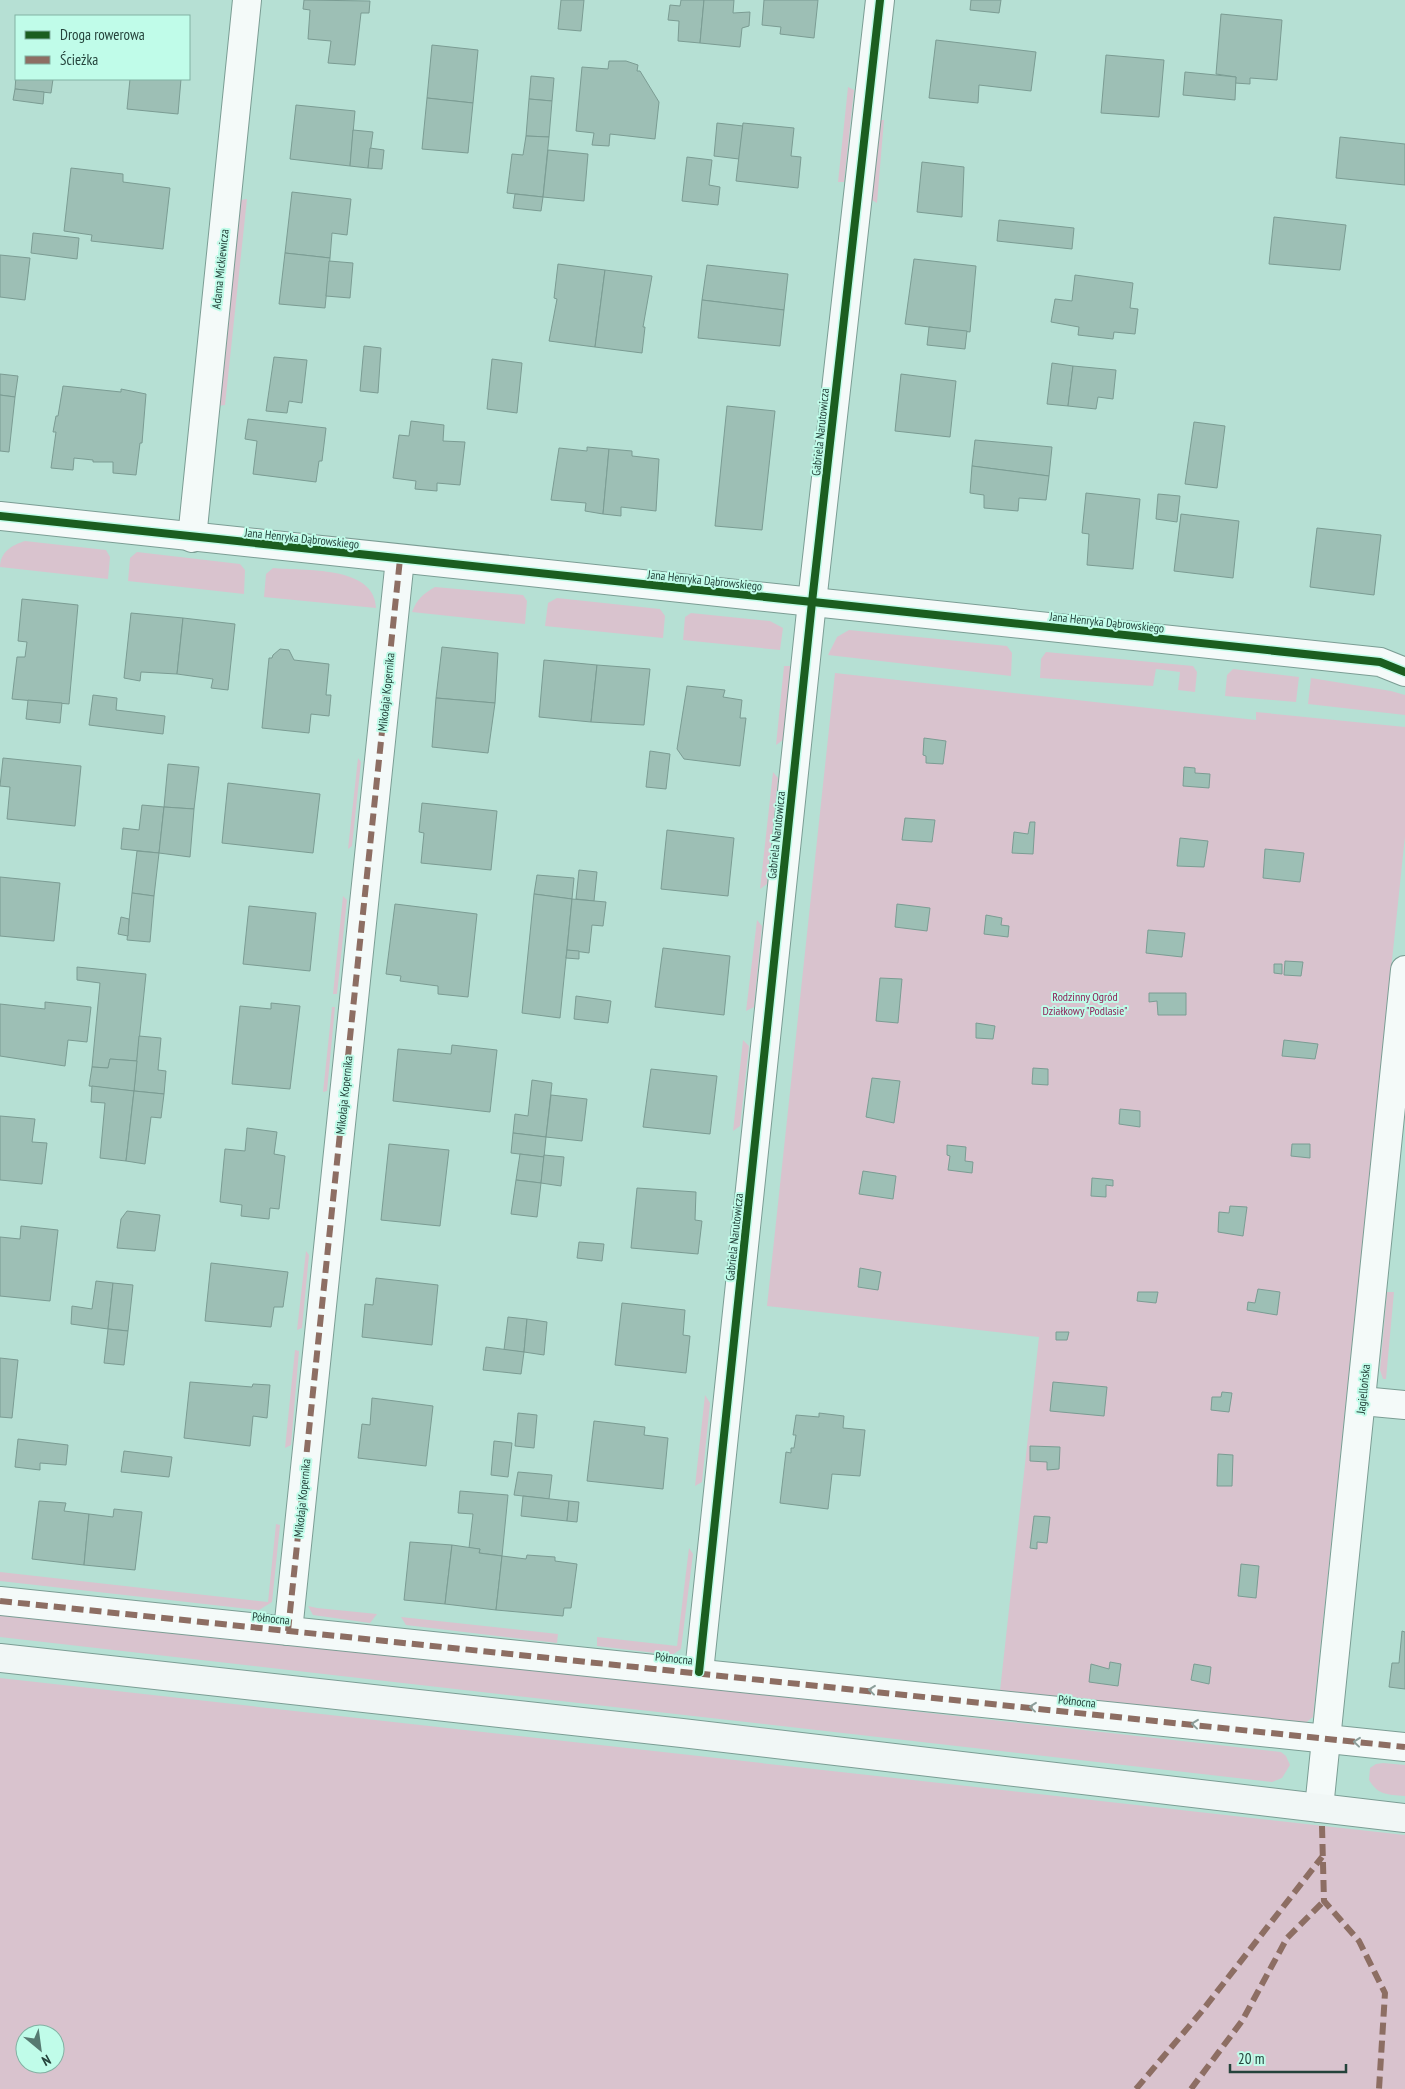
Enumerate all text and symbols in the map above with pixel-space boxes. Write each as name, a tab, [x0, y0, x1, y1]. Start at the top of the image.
legend	[15, 15, 190, 80]
text: Droga rowerowa	[60, 25, 145, 44]
text: Ścieżka	[60, 50, 98, 69]
street label: Adama Mickiewicza	[208, 228, 232, 310]
street label: Gabriela Narutowicza	[808, 387, 832, 476]
street label: Jana Henryka Dąbrowskiego	[243, 524, 360, 551]
street label: Jana Henryka Dąbrowskiego	[646, 566, 763, 593]
street label: Jana Henryka Dąbrowskiego	[1048, 608, 1165, 635]
street label: Mikołaja Kopernika	[374, 652, 398, 732]
street label: Gabriela Narutowicza	[764, 790, 788, 879]
park label: Rodzinny Ogród Działkowy "Podlasie"	[1043, 989, 1127, 1018]
street label: Mikołaja Kopernika	[332, 1055, 356, 1135]
street label: Gabriela Narutowicza	[722, 1192, 746, 1281]
street label: Jagiellońska	[1353, 1363, 1373, 1416]
street label: Mikołaja Kopernika	[290, 1458, 314, 1538]
street label: Północna	[251, 1609, 291, 1627]
street label: Północna	[654, 1649, 694, 1667]
one-way arrow	[867, 1685, 875, 1696]
street label: Północna	[1057, 1692, 1097, 1710]
one-way arrow	[1029, 1702, 1037, 1713]
one-way arrow	[1191, 1719, 1199, 1730]
one-way arrow	[1352, 1737, 1360, 1748]
north arrow	[15, 2024, 65, 2074]
scale bar	[1230, 2042, 1346, 2074]
text: 20 m	[1238, 2049, 1264, 2068]
text: N	[39, 2051, 54, 2070]

